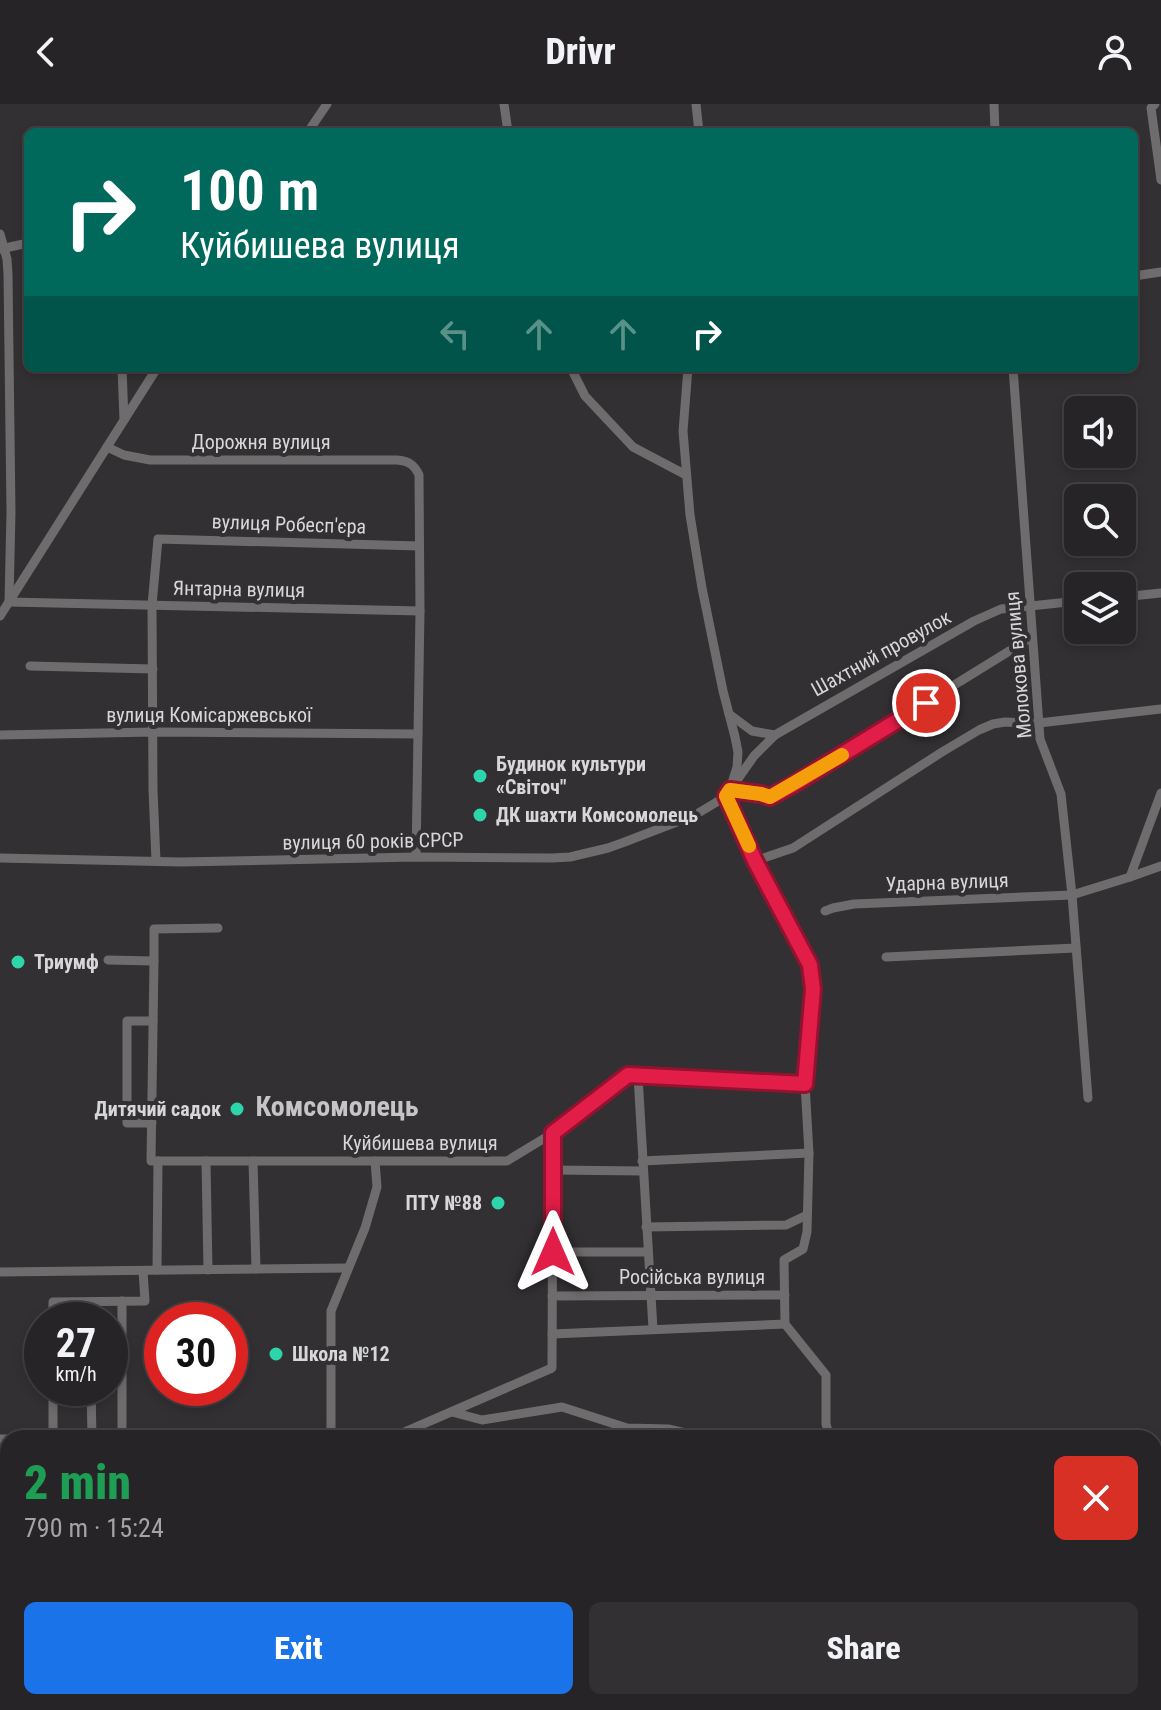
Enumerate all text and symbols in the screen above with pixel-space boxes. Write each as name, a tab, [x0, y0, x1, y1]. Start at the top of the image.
icon: back	[24, 30, 68, 74]
icon: person	[1093, 30, 1137, 74]
text: Drivr	[545, 31, 616, 73]
text: 100 m	[180, 158, 319, 224]
icon: right	[48, 160, 152, 264]
text: Куйбишева вулиця	[180, 225, 460, 267]
icon: left	[433, 312, 477, 356]
icon: ahead	[517, 312, 561, 356]
icon: ahead	[601, 312, 645, 356]
icon: right	[685, 312, 729, 356]
map controls	[1064, 396, 1136, 644]
button: sound	[1064, 396, 1136, 468]
street label: Дорожня вулиця	[191, 430, 331, 454]
button: search	[1064, 484, 1136, 556]
street label: вулиця Робесп'єра	[211, 509, 367, 539]
button: layers	[1064, 572, 1136, 644]
street label: Янтарна вулиця	[173, 576, 305, 602]
street label: Молокова вулиця	[1000, 591, 1036, 739]
street label: Шахтний провулок	[807, 604, 955, 701]
pin	[892, 669, 960, 737]
icon: arrive	[904, 681, 948, 725]
street label: вулиця Комісаржевської	[106, 703, 313, 727]
place label: Будинок культури «Світоч"	[496, 752, 646, 799]
marker: Будинок культури «Світоч"	[471, 767, 489, 785]
place label: ДК шахти Комсомолець	[496, 803, 698, 827]
marker: ДК шахти Комсомолець	[471, 806, 489, 824]
street label: вулиця 60 років СРСР	[282, 827, 464, 855]
street label: Ударна вулиця	[885, 868, 1009, 896]
place label: Триумф	[34, 950, 99, 974]
marker: Триумф	[9, 953, 27, 971]
district label: Комсомолець	[255, 1090, 419, 1123]
place label: Дитячий садок	[95, 1097, 221, 1121]
marker: Дитячий садок	[228, 1100, 246, 1118]
street label: Куйбишева вулиця	[342, 1131, 498, 1155]
place label: ПТУ №88	[406, 1191, 482, 1215]
marker: ПТУ №88	[489, 1194, 507, 1212]
position arrow	[511, 1210, 595, 1294]
street label: Російська вулиця	[619, 1265, 765, 1289]
speed limit sign: 30	[144, 1302, 248, 1406]
text: 27	[56, 1320, 96, 1367]
place label: Школа №12	[292, 1342, 390, 1366]
marker: Школа №12	[267, 1345, 285, 1363]
text: km/h	[55, 1362, 97, 1386]
text: 2 min	[24, 1454, 131, 1511]
button: close	[1054, 1456, 1138, 1540]
text: 790 m · 15:24	[24, 1513, 164, 1543]
button: Exit	[24, 1602, 573, 1694]
button: Share	[589, 1602, 1138, 1694]

